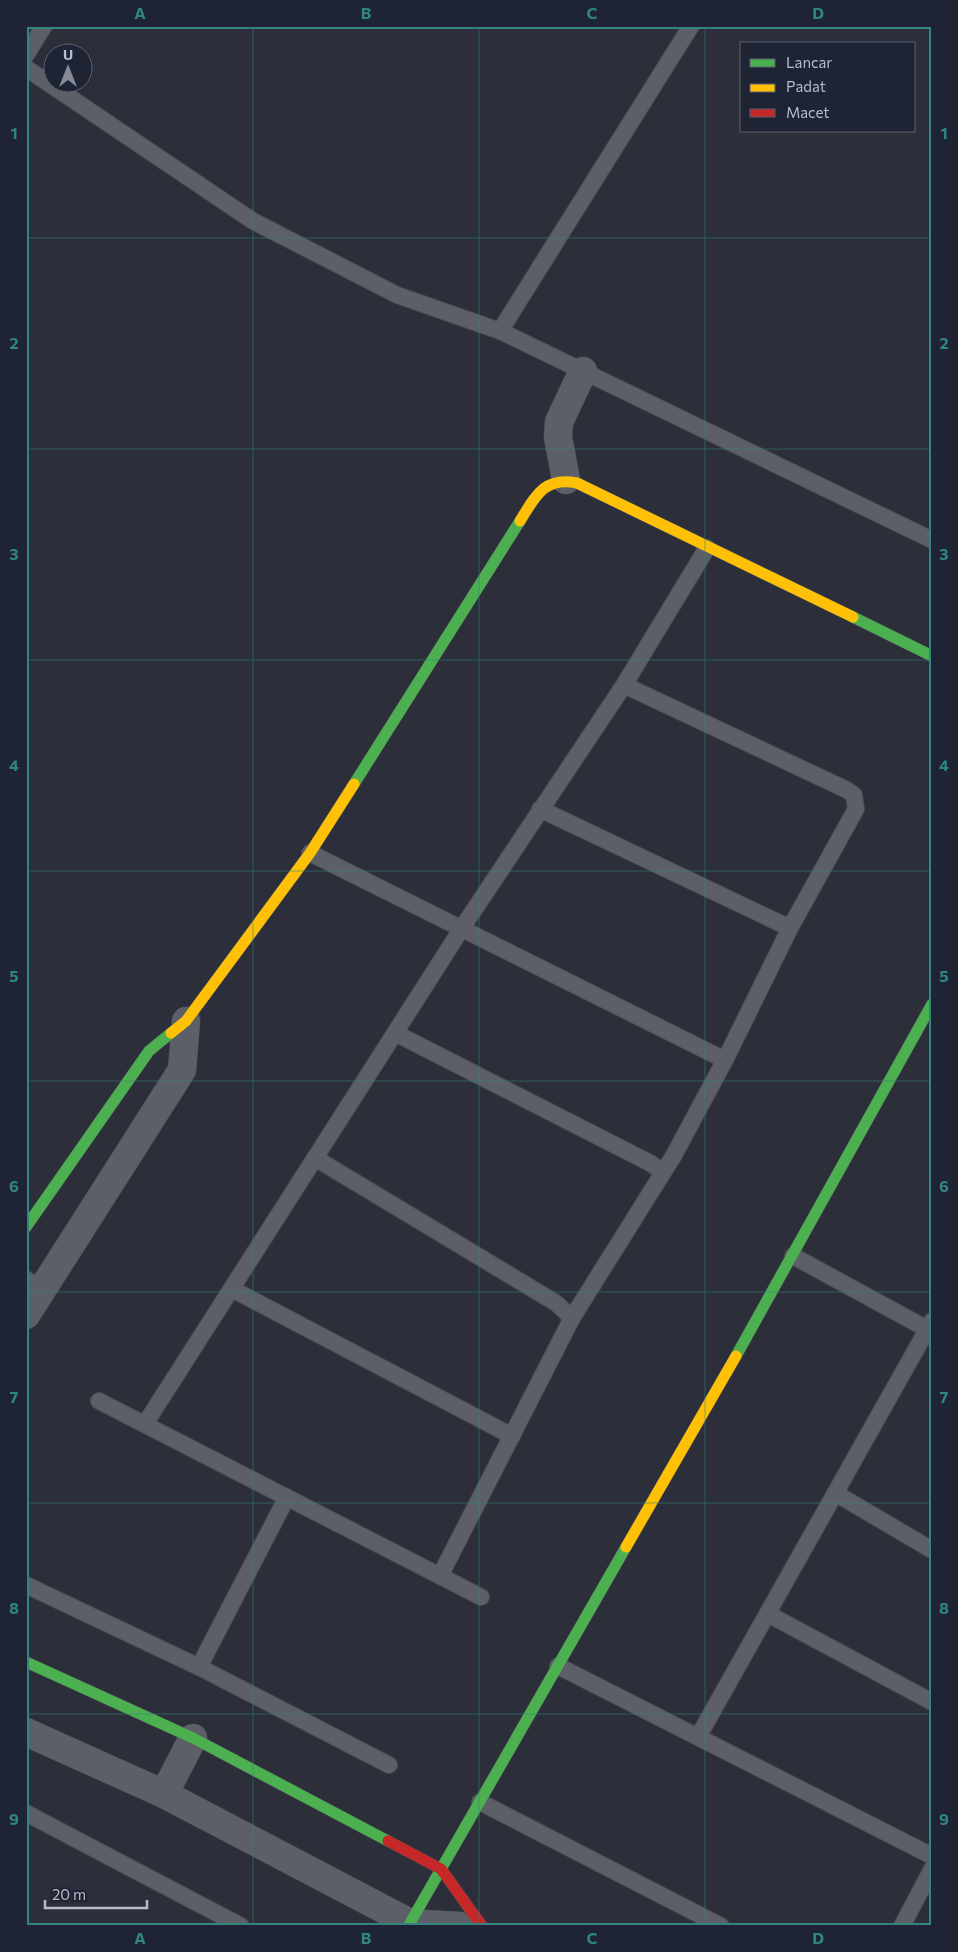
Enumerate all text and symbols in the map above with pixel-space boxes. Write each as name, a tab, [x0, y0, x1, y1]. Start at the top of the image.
text: A	[134, 3, 146, 22]
text: B	[361, 3, 372, 22]
text: C	[587, 3, 598, 22]
text: D	[812, 3, 824, 22]
north arrow	[42, 42, 92, 92]
legend	[740, 42, 916, 132]
text: U	[63, 46, 73, 63]
text: Lancar	[786, 53, 832, 71]
text: Padat	[786, 77, 826, 95]
text: Macet	[786, 103, 829, 121]
text: 1	[10, 123, 18, 142]
text: 1	[940, 123, 948, 142]
text: 2	[9, 333, 19, 352]
text: 2	[939, 333, 949, 352]
text: 3	[9, 544, 19, 563]
text: 3	[939, 544, 949, 563]
text: 4	[9, 755, 19, 774]
text: 4	[939, 755, 949, 774]
text: 5	[9, 966, 19, 985]
text: 5	[939, 966, 949, 985]
text: 6	[9, 1176, 19, 1195]
text: 6	[939, 1176, 949, 1195]
text: 7	[10, 1387, 19, 1406]
text: 7	[940, 1387, 949, 1406]
text: 8	[9, 1598, 19, 1617]
text: 8	[939, 1598, 949, 1617]
text: 9	[9, 1809, 19, 1828]
text: 9	[939, 1809, 949, 1828]
scale bar	[45, 1877, 148, 1909]
text: 20 m	[52, 1885, 86, 1903]
text: A	[134, 1928, 146, 1947]
text: B	[361, 1928, 372, 1947]
text: C	[587, 1928, 598, 1947]
text: D	[812, 1928, 824, 1947]

